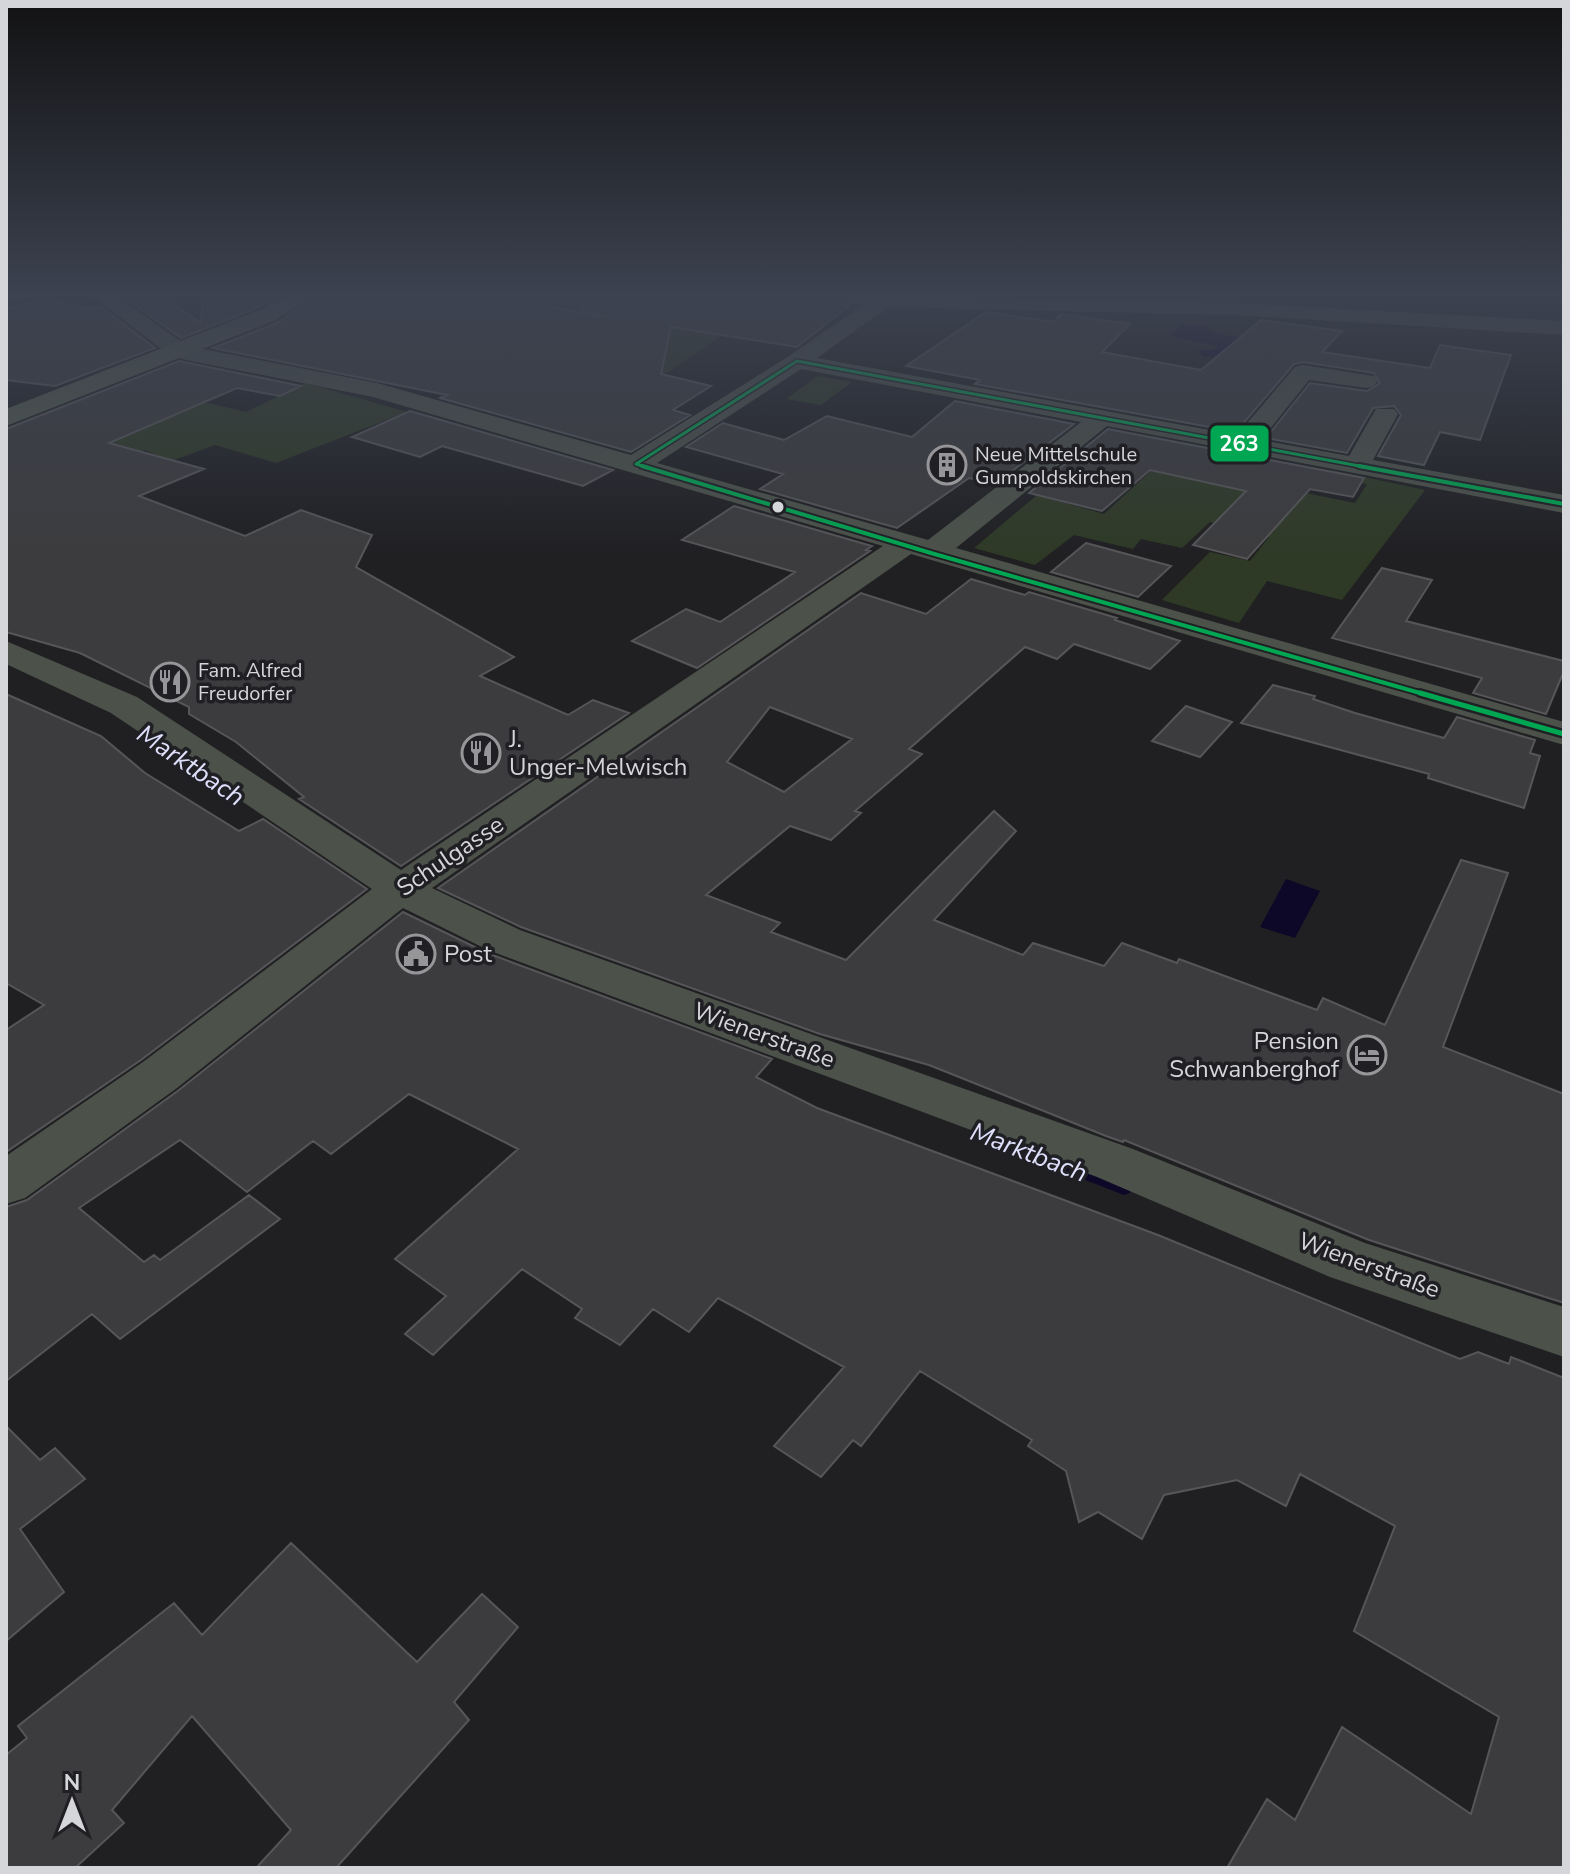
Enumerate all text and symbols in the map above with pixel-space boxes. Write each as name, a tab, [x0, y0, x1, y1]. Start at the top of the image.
line badge: 263	[1209, 424, 1270, 463]
text: 263	[1219, 429, 1259, 459]
place label: Neue Mittelschule Gumpoldskirchen	[975, 441, 1137, 491]
building icon: Neue Mittelschule Gumpoldskirchen	[926, 444, 968, 486]
unlabelled marker	[770, 499, 786, 515]
place label: Fam. Alfred Freudorfer	[198, 657, 302, 707]
restaurant icon: Fam. Alfred Freudorfer	[149, 661, 191, 703]
water label: Marktbach	[130, 717, 251, 814]
place label: J. Unger-Melwisch	[508, 723, 687, 783]
restaurant icon: J. Unger-Melwisch	[460, 732, 502, 774]
street label: Schulgasse	[390, 808, 510, 904]
public building icon: Post	[395, 933, 437, 975]
place label: Post	[444, 938, 492, 970]
street label: Wienerstraße	[689, 995, 839, 1075]
place label: Pension Schwanberghof	[1169, 1025, 1340, 1085]
hotel icon: Pension Schwanberghof	[1346, 1034, 1388, 1076]
water label: Marktbach	[965, 1114, 1092, 1191]
street label: Wienerstraße	[1294, 1225, 1444, 1305]
north arrow	[32, 1762, 112, 1842]
text: N	[64, 1768, 80, 1798]

